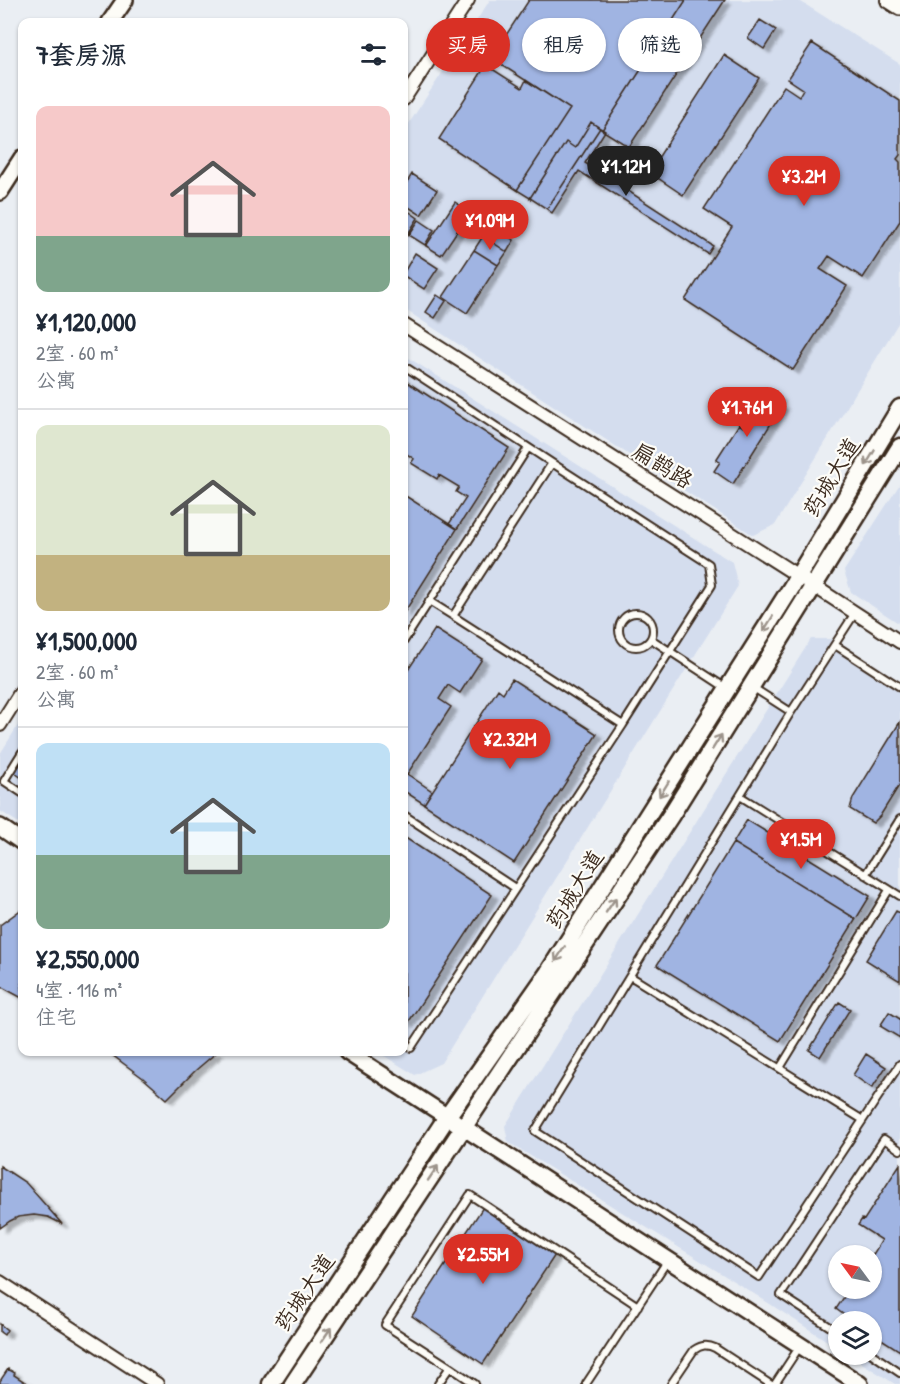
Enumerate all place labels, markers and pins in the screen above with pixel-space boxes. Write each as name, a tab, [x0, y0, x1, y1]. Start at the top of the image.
pin: ¥1.12M	[577, 146, 675, 197]
pin: ¥3.2M	[762, 156, 846, 207]
pin: ¥1.09M	[441, 200, 539, 251]
pin: ¥1.76M	[698, 387, 796, 438]
pin: ¥2.32M	[461, 719, 559, 770]
pin: ¥1.5M	[759, 819, 843, 870]
pin: ¥2.55M	[434, 1234, 532, 1285]

